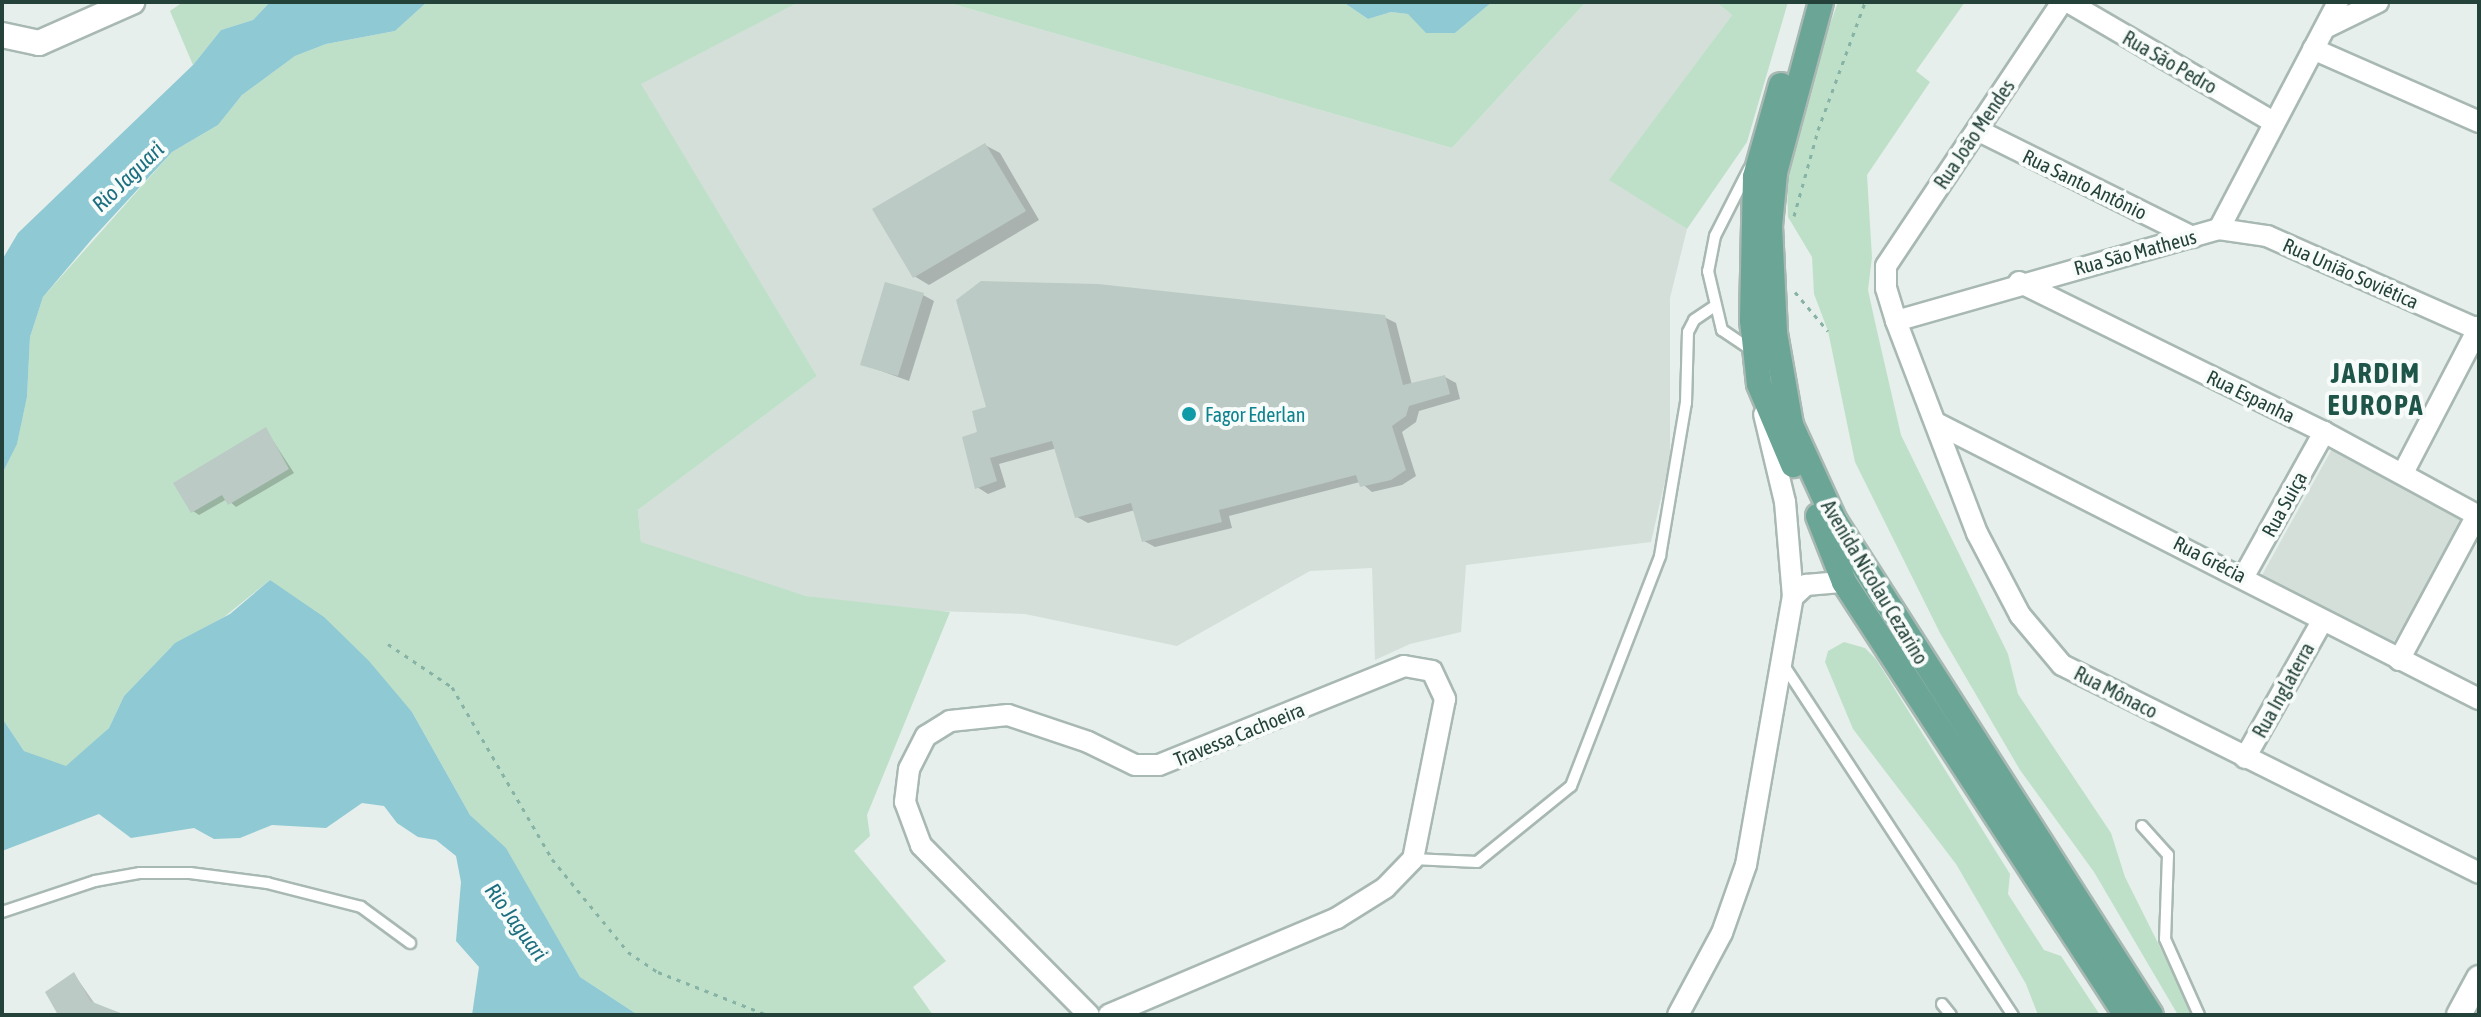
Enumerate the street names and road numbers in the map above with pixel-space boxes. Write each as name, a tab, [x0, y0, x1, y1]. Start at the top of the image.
street label: Rua São Pedro	[2119, 25, 2221, 99]
street label: Rua João Mendes	[1929, 75, 2019, 193]
street label: Rua Santo Antônio	[2019, 144, 2151, 224]
street label: Rua São Matheus	[2071, 224, 2199, 280]
street label: Rua União Soviética	[2280, 232, 2422, 314]
street label: Rua Espanha	[2203, 364, 2299, 428]
street label: Rua Suiça	[2256, 467, 2312, 541]
street label: Avenida Nicolau Cezarino	[1817, 496, 1933, 668]
street label: Rua Grécia	[2170, 530, 2250, 588]
street label: Rua Inglaterra	[2247, 638, 2319, 742]
street label: Rua Mônaco	[2070, 661, 2162, 723]
street label: Travessa Cachoeira	[1170, 697, 1308, 771]

